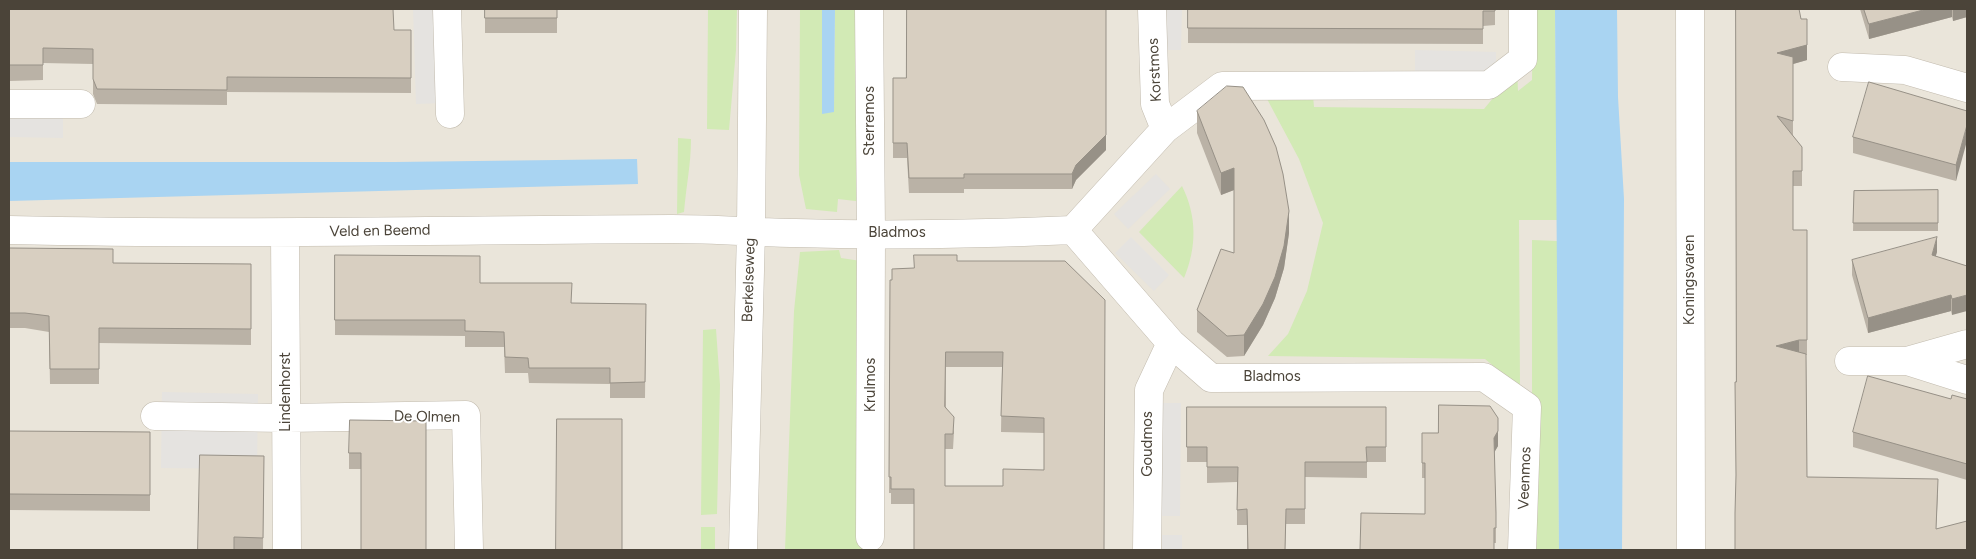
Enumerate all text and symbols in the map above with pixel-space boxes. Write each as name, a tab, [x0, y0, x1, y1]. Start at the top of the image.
street label: Korstmos	[1144, 38, 1166, 102]
street label: Sterremos	[861, 86, 879, 156]
street label: Veld en Beemd	[329, 221, 431, 241]
street label: Bladmos	[868, 224, 926, 242]
street label: Koningsvaren	[1681, 235, 1699, 325]
street label: Berkelseweg	[739, 237, 759, 323]
street label: Lindenhorst	[277, 352, 295, 432]
street label: Krulmos	[862, 358, 880, 412]
street label: Bladmos	[1243, 368, 1301, 386]
street label: De Olmen	[394, 407, 460, 427]
street label: Goudmos	[1139, 411, 1157, 477]
street label: Veenmos	[1515, 446, 1535, 510]

